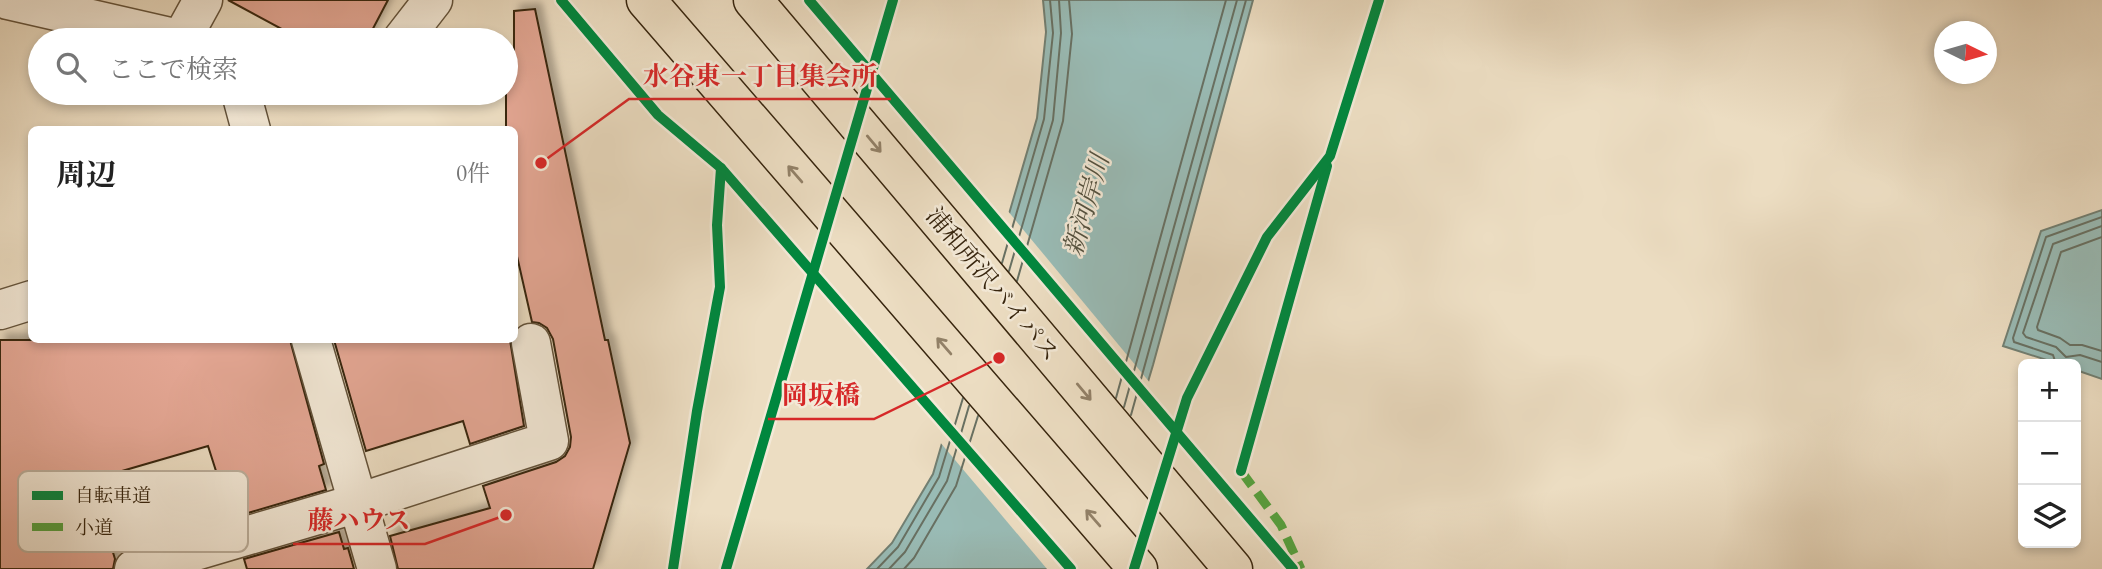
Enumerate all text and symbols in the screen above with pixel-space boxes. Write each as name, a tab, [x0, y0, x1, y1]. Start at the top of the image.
north arrow	[1934, 21, 1997, 84]
search box	[28, 28, 518, 105]
icon: search	[52, 48, 90, 86]
text: ここで検索	[108, 52, 238, 86]
callout: 水谷東一丁目集会所	[629, 52, 891, 99]
text: 水谷東一丁目集会所	[643, 59, 877, 93]
one-way arrow	[866, 134, 882, 152]
water label: 新河岸川	[1055, 147, 1117, 260]
text: 周辺	[56, 155, 116, 194]
text: 0件	[456, 158, 490, 188]
one-way arrow	[787, 166, 803, 184]
street label: 浦和所沢バイパス	[920, 201, 1066, 367]
one-way arrow	[936, 337, 952, 355]
map controls	[2018, 359, 2081, 548]
button: +	[2018, 359, 2081, 422]
callout: 岡坂橋	[768, 372, 874, 419]
text: 岡坂橋	[782, 378, 860, 412]
one-way arrow	[1076, 383, 1092, 401]
button: −	[2018, 422, 2081, 485]
legend	[18, 471, 248, 552]
text: 自転車道	[75, 483, 151, 508]
button: layers	[2018, 485, 2081, 548]
callout: 藤ハウス	[293, 497, 425, 544]
text: 藤ハウス	[307, 503, 411, 537]
one-way arrow	[1085, 509, 1101, 527]
text: 小道	[75, 515, 113, 540]

